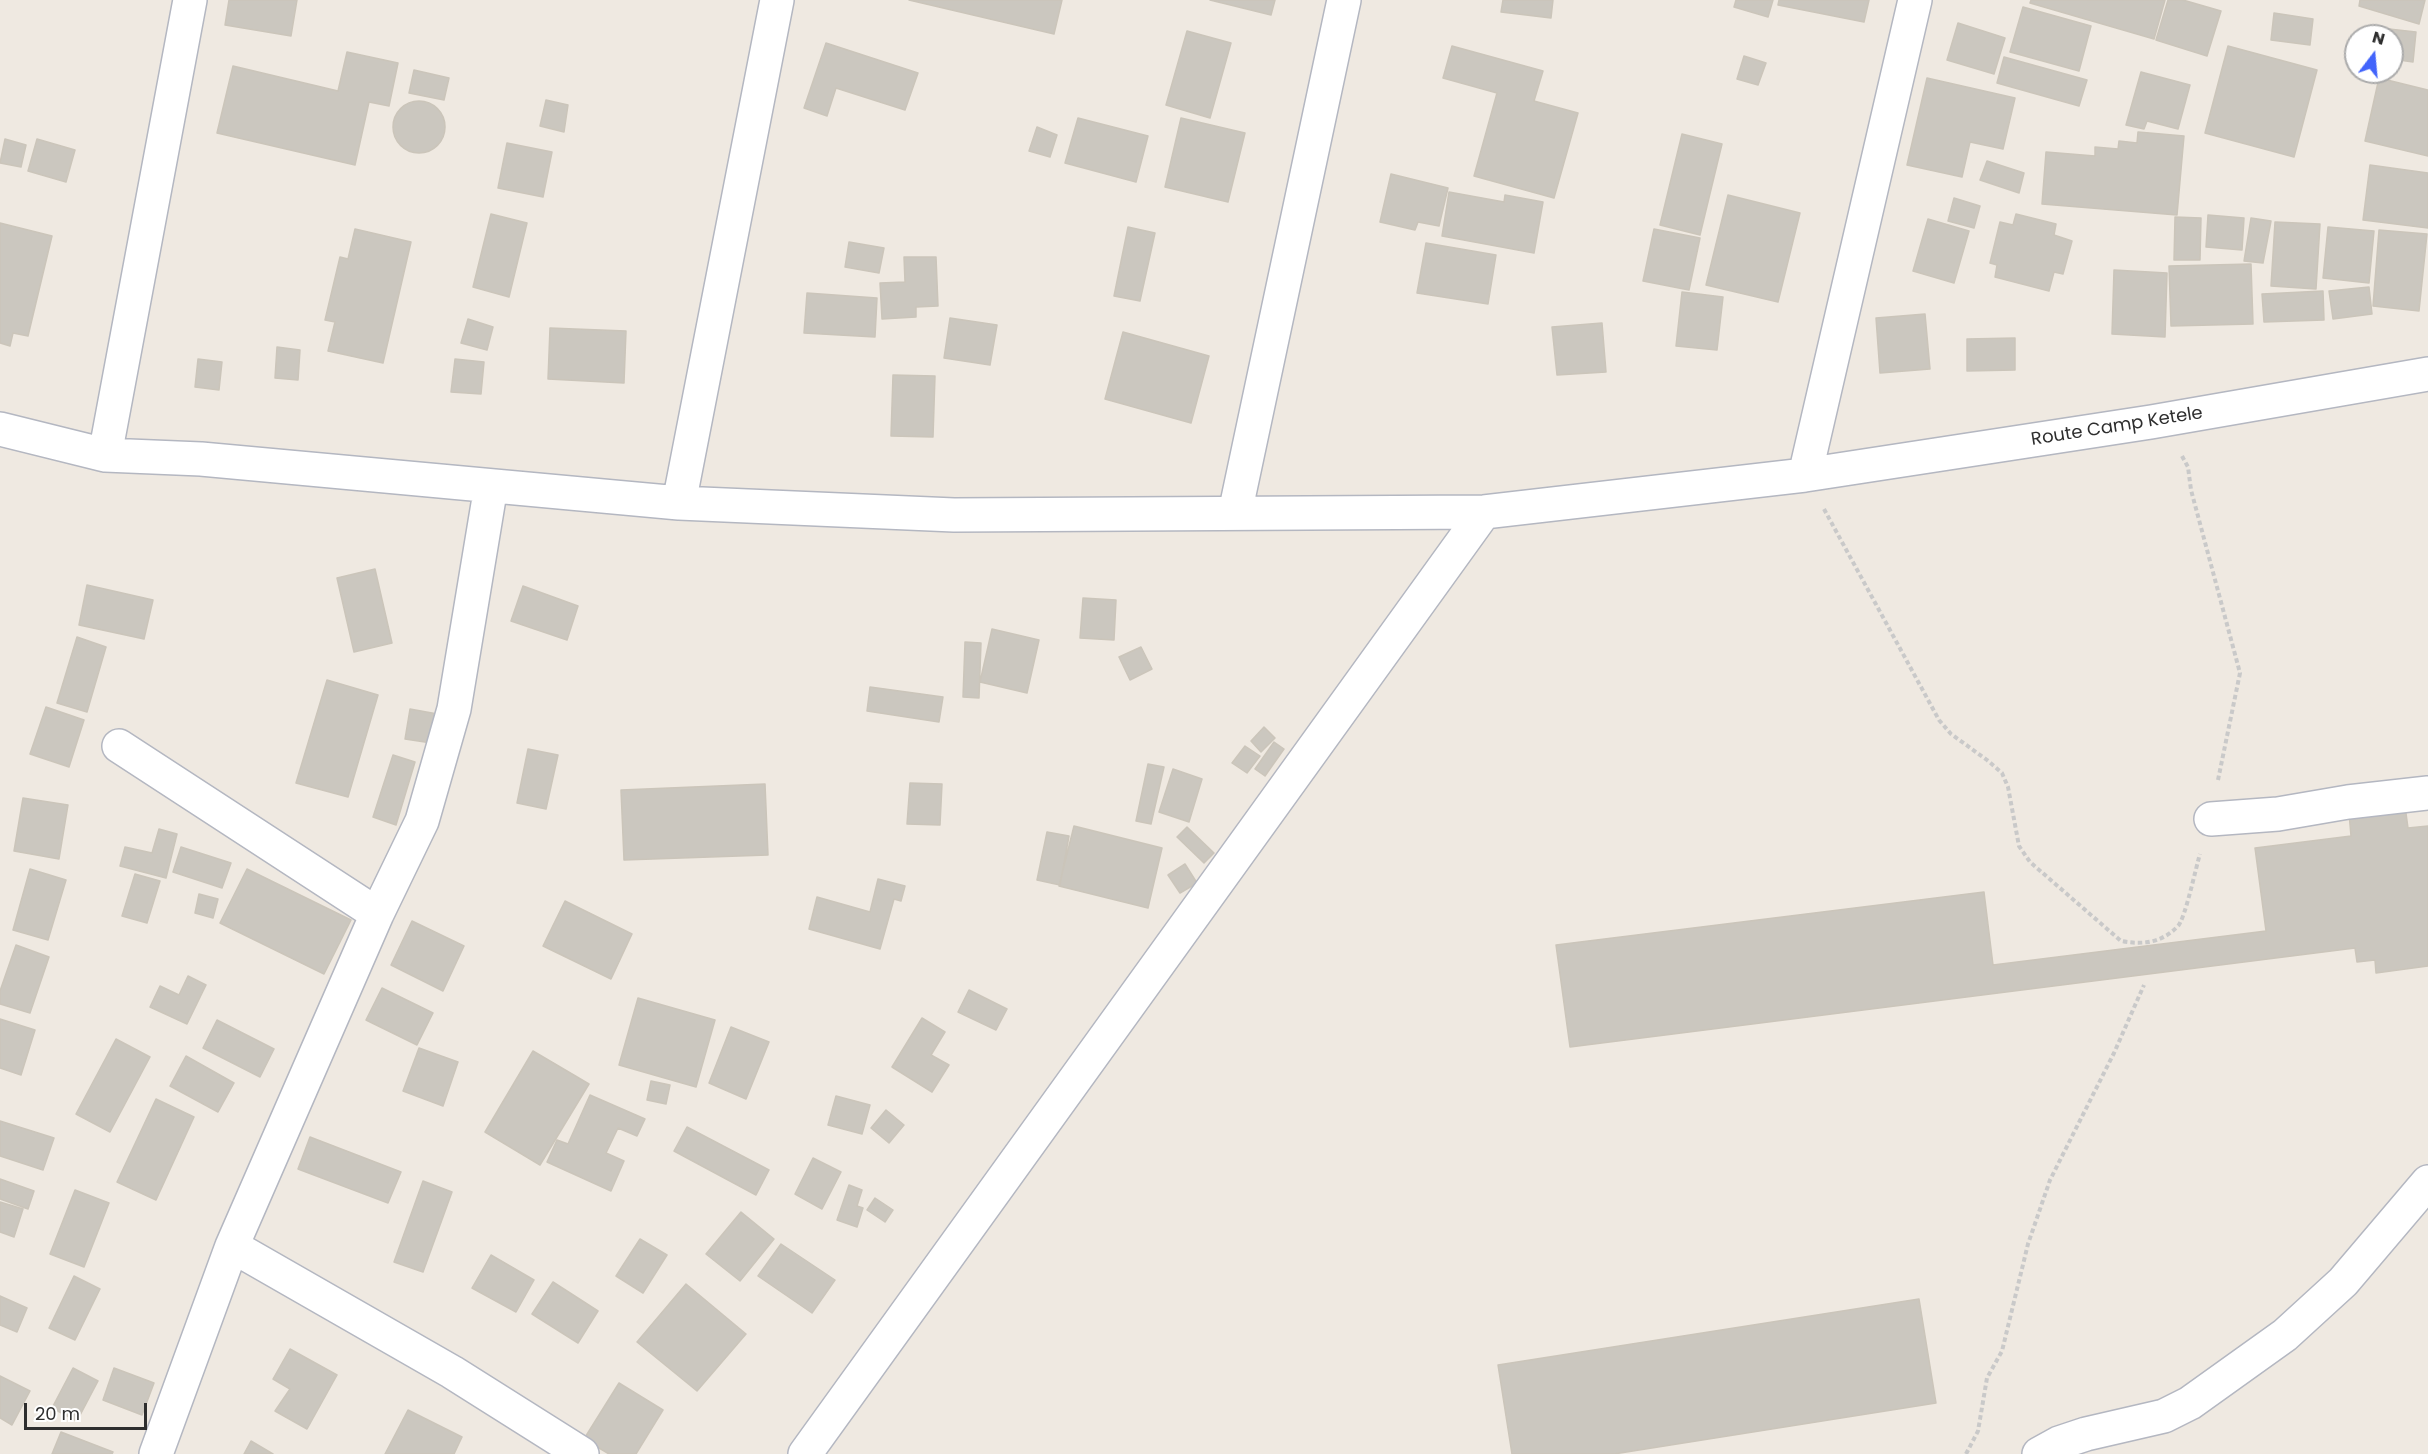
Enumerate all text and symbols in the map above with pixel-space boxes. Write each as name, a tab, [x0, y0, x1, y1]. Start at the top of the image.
north arrow	[2344, 24, 2404, 84]
text: N	[2370, 25, 2388, 51]
street label: Route Camp Ketele	[2030, 403, 2204, 451]
scale bar	[27, 1391, 150, 1429]
text: 20 m	[35, 1401, 80, 1426]

